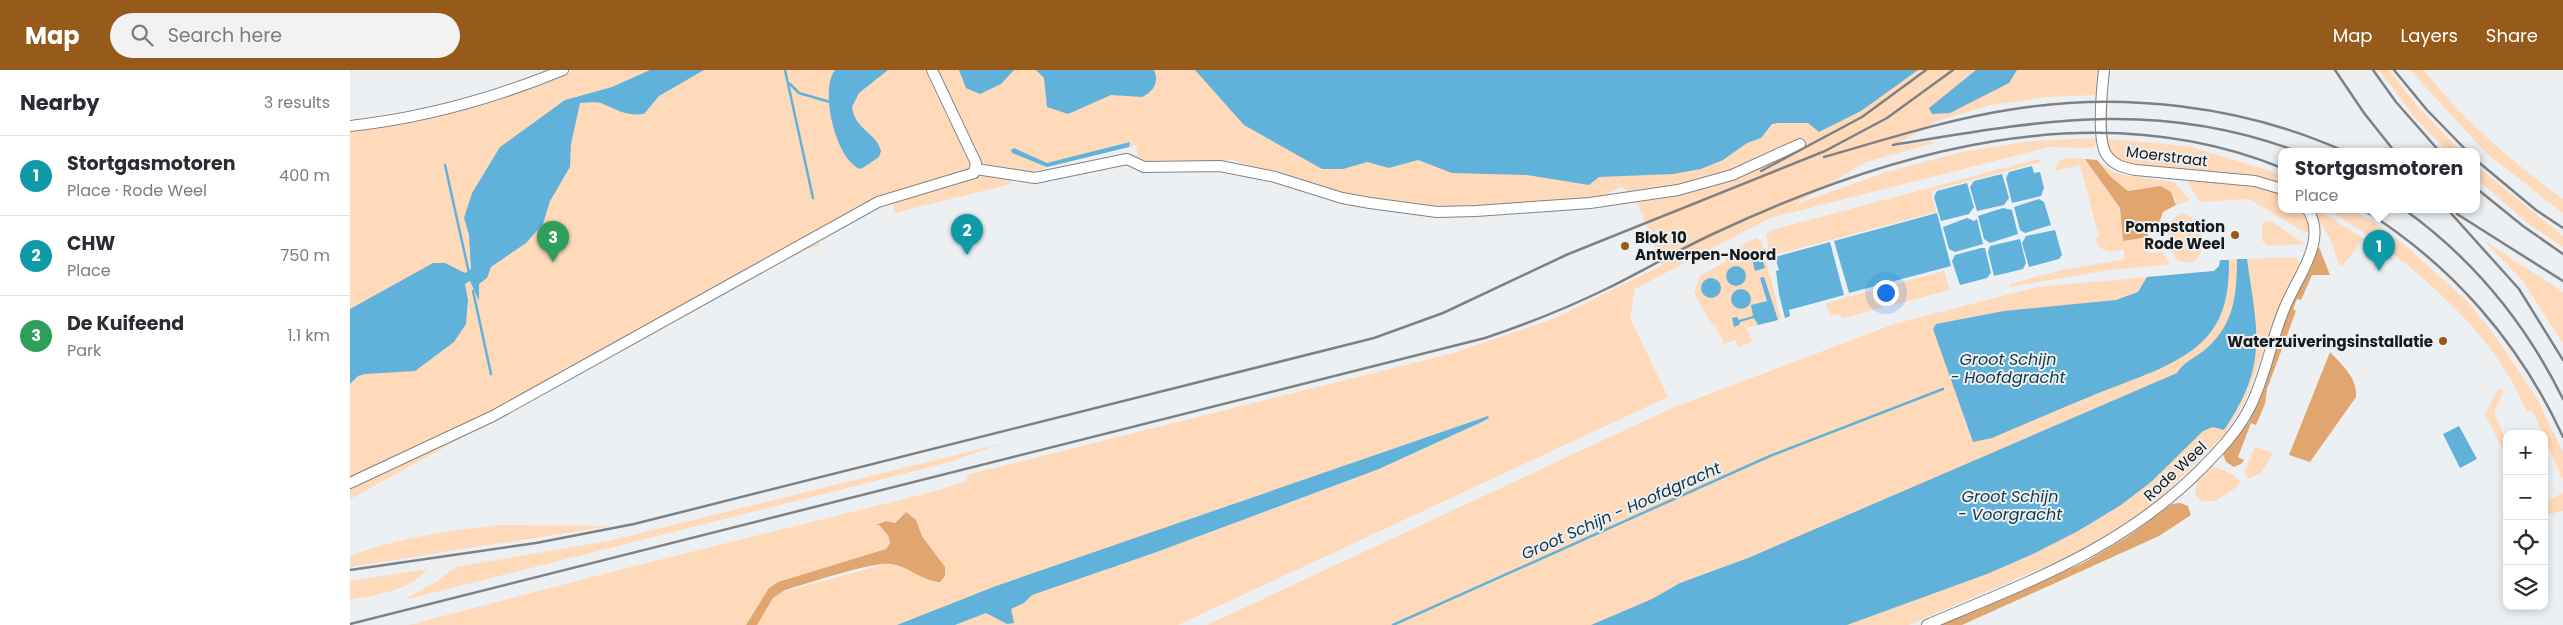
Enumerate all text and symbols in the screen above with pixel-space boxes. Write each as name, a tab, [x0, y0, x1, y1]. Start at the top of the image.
search box	[110, 13, 460, 58]
text: Map	[25, 19, 80, 52]
icon: search	[128, 21, 156, 49]
text: Search here	[168, 22, 282, 49]
text: Map	[2333, 23, 2373, 48]
text: Layers	[2401, 23, 2458, 48]
text: Share	[2486, 23, 2538, 48]
text: Nearby	[20, 88, 100, 117]
text: 3 results	[264, 91, 330, 114]
street label: Moerstraat	[2125, 141, 2209, 171]
popup	[2278, 148, 2480, 213]
text: Stortgasmotoren	[67, 150, 235, 177]
text: Stortgasmotoren	[2295, 155, 2463, 182]
text: 1	[33, 164, 39, 187]
text: 400 m	[279, 164, 330, 187]
text: Place · Rode Weel	[67, 179, 207, 202]
text: Place	[2295, 184, 2338, 207]
pin: 2	[951, 214, 983, 255]
place label: Pompstation Rode Weel	[2125, 216, 2225, 254]
pin: 3	[537, 221, 569, 262]
place label: Blok 10 Antwerpen-Noord	[1635, 227, 1776, 265]
marker: Pompstation Rode Weel	[2229, 229, 2241, 241]
text: CHW	[67, 230, 115, 257]
pin: 1	[2363, 230, 2395, 271]
marker: Blok 10 Antwerpen-Noord	[1619, 240, 1631, 252]
text: 2	[31, 244, 41, 267]
text: 750 m	[280, 244, 330, 267]
text: Place	[67, 259, 111, 282]
your location	[1873, 280, 1899, 306]
text: De Kuifeend	[67, 310, 184, 337]
text: 3	[31, 324, 41, 347]
text: 1.1 km	[287, 324, 330, 347]
place label: Waterzuiveringsinstallatie	[2227, 331, 2433, 352]
marker: Waterzuiveringsinstallatie	[2437, 335, 2449, 347]
text: Park	[67, 339, 101, 362]
water label: Groot Schijn - Hoofdgracht	[1951, 348, 2066, 389]
map controls	[2503, 430, 2548, 610]
button: +	[2503, 430, 2548, 475]
street label: Rode Weel	[2139, 436, 2211, 506]
water label: Groot Schijn - Hoofdgracht	[1518, 456, 1726, 565]
button: −	[2503, 475, 2548, 520]
water label: Groot Schijn - Voorgracht	[1958, 485, 2063, 526]
button: locate	[2503, 520, 2548, 565]
button: layers	[2503, 565, 2548, 610]

